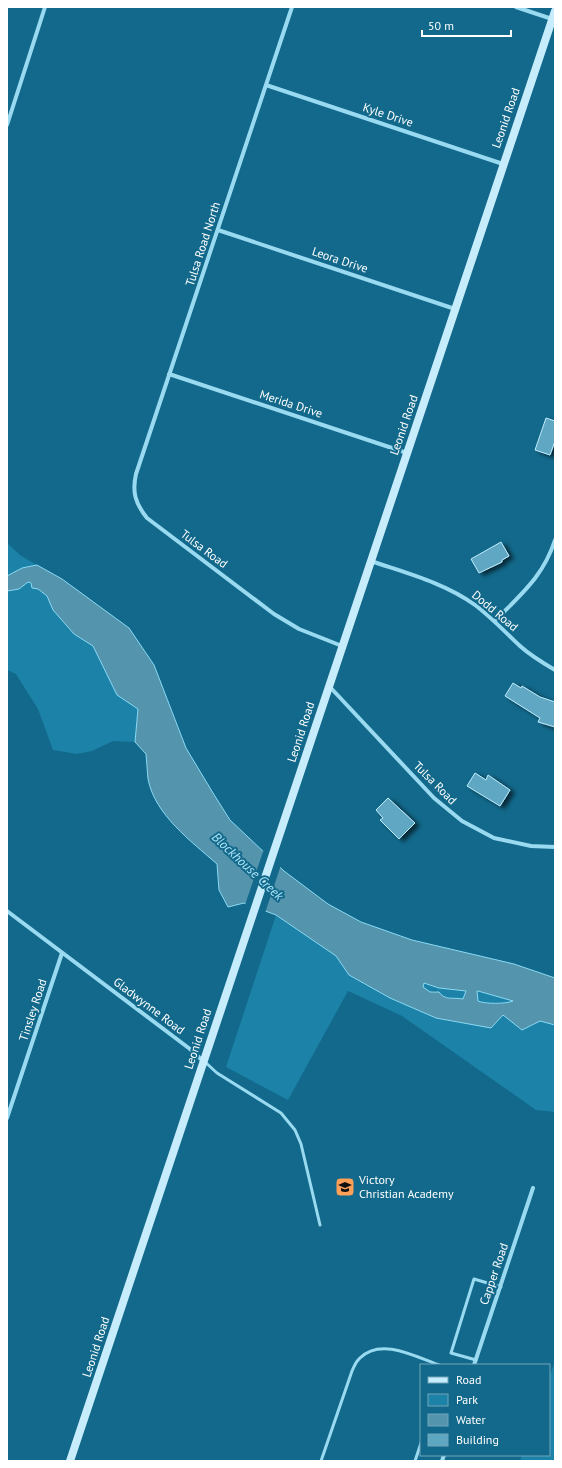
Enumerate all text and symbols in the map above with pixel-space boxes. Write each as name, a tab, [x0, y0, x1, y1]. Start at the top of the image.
scale bar	[422, 12, 511, 38]
text: 50 m	[428, 18, 454, 33]
street label: Leonid Road	[488, 86, 523, 150]
street label: Kyle Drive	[361, 99, 415, 130]
street label: Tulsa Road North	[182, 200, 223, 288]
street label: Leora Drive	[310, 243, 370, 276]
street label: Merida Drive	[258, 386, 325, 421]
street label: Leonid Road	[386, 393, 421, 457]
street label: Tulsa Road	[178, 526, 231, 571]
street label: Dodd Road	[469, 587, 522, 634]
street label: Leonid Road	[284, 700, 317, 764]
street label: Tulsa Road	[411, 758, 460, 807]
water label: Blockhouse Creek	[208, 829, 288, 905]
street label: Gladwynne Road	[111, 974, 188, 1037]
street label: Tinsley Road	[15, 977, 50, 1043]
street label: Leonid Road	[181, 1007, 214, 1071]
place label: Victory Christian Academy	[358, 1172, 454, 1201]
school or university icon: Victory Christian Academy	[334, 1176, 356, 1198]
street label: Capper Road	[476, 1241, 511, 1307]
street label: Leonid Road	[79, 1315, 112, 1379]
legend	[420, 1364, 550, 1456]
text: Road	[456, 1372, 481, 1387]
text: Park	[456, 1392, 478, 1407]
text: Water	[456, 1412, 486, 1427]
text: Building	[456, 1432, 499, 1447]

